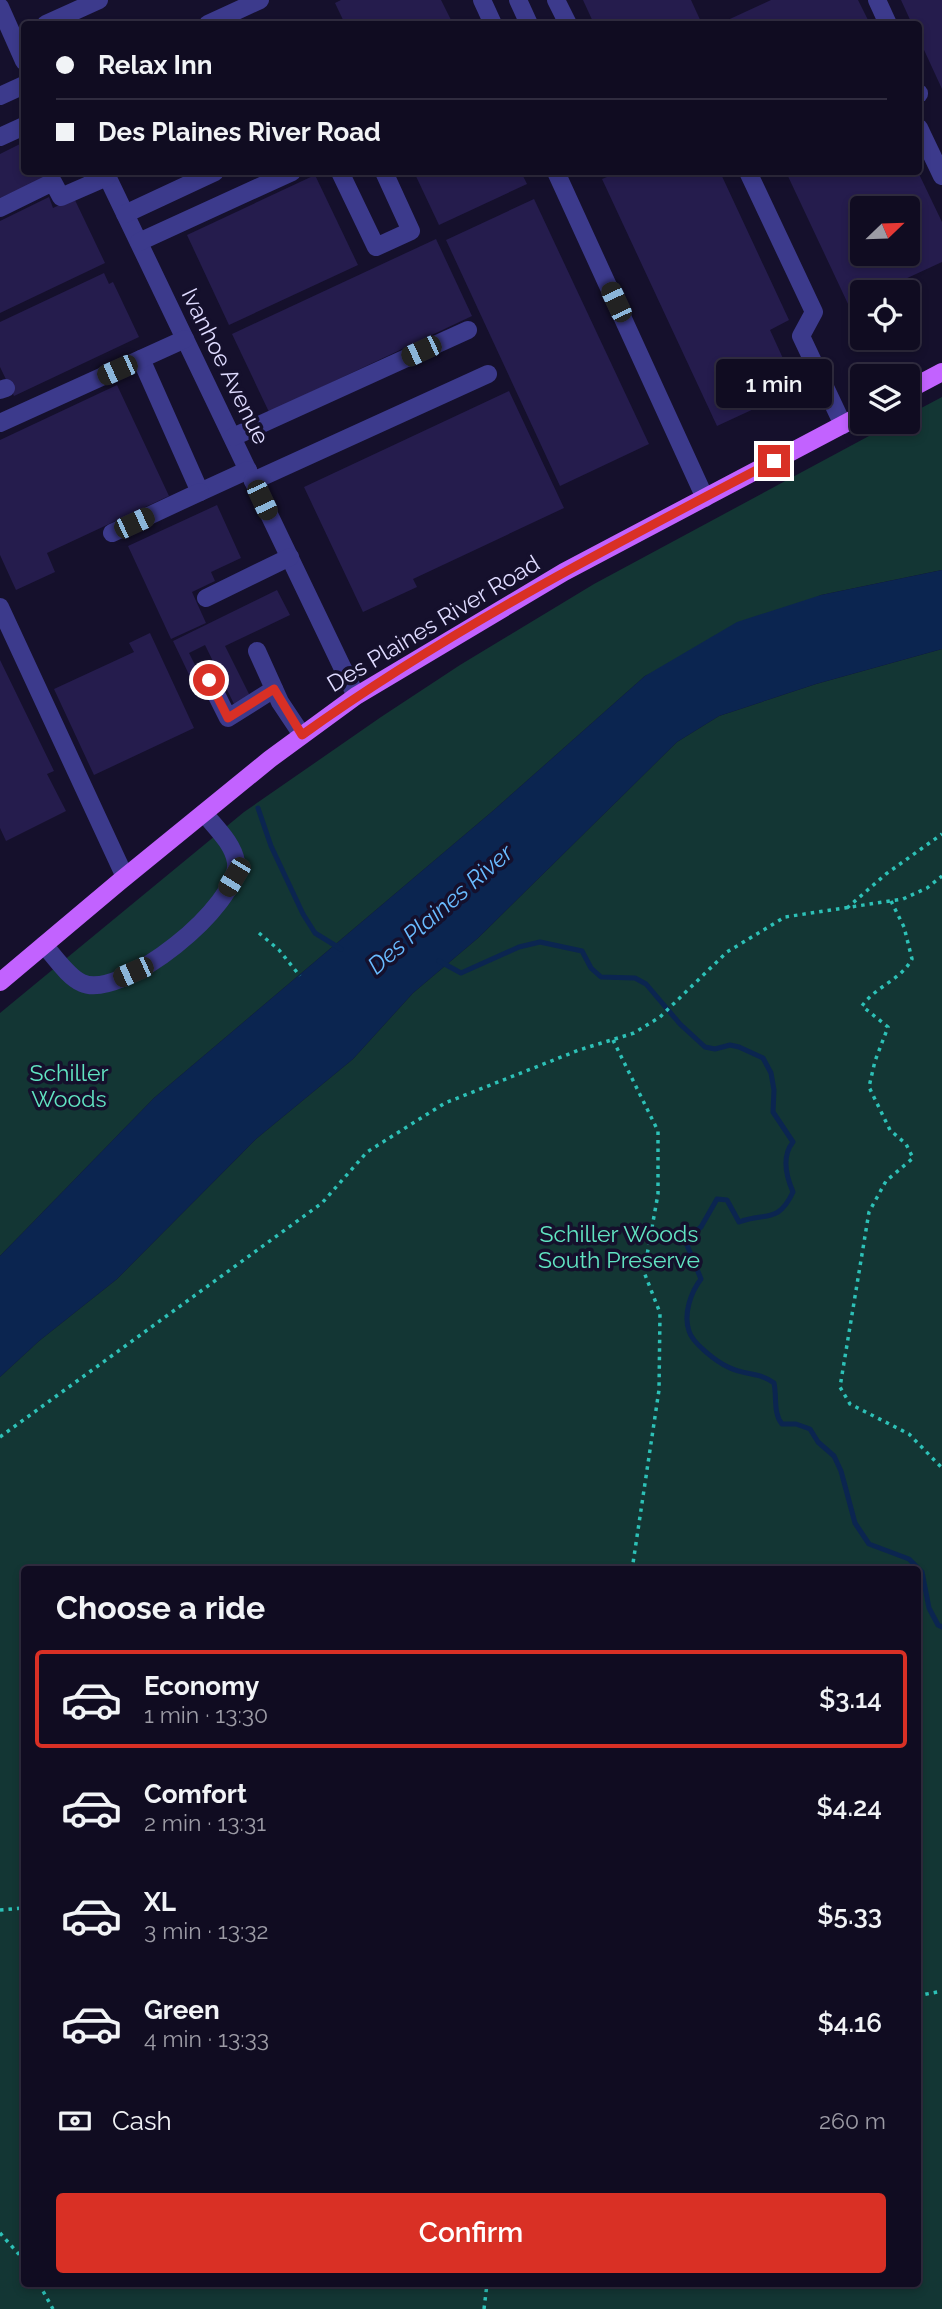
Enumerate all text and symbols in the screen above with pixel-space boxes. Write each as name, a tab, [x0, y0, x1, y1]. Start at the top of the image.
text: Relax Inn	[98, 50, 212, 80]
text: Des Plaines River Road	[98, 117, 381, 147]
north arrow	[850, 196, 920, 266]
map controls	[850, 196, 920, 434]
car	[598, 279, 635, 325]
button: locate	[850, 280, 920, 350]
street label: Ivanhoe Avenue	[177, 284, 275, 448]
car	[398, 333, 445, 369]
car	[94, 352, 141, 388]
callout: 1 min	[716, 360, 832, 408]
button: layers	[850, 364, 920, 434]
text: 1 min	[745, 370, 803, 397]
route end	[758, 445, 790, 477]
car	[244, 477, 281, 523]
car	[111, 505, 158, 541]
street label: Des Plaines River Road	[322, 549, 544, 697]
route start	[193, 664, 225, 696]
water label: Des Plaines River	[361, 838, 519, 980]
car	[215, 854, 254, 900]
car	[110, 954, 157, 990]
park label: Schiller Woods	[29, 1059, 109, 1112]
park label: Schiller Woods South Preserve	[538, 1220, 700, 1273]
text: Choose a ride	[56, 1589, 265, 1626]
icon: car	[60, 1668, 123, 1731]
text: Economy	[144, 1671, 259, 1701]
text: $3.14	[819, 1684, 882, 1714]
text: 1 min · 13:30	[144, 1701, 268, 1728]
icon: car	[60, 1776, 123, 1839]
text: Comfort	[144, 1779, 247, 1809]
text: $4.24	[817, 1792, 882, 1822]
text: 2 min · 13:31	[144, 1809, 266, 1836]
icon: car	[60, 1884, 123, 1947]
text: XL	[144, 1887, 176, 1917]
text: $5.33	[817, 1900, 882, 1930]
text: 3 min · 13:32	[144, 1917, 269, 1944]
icon: car	[60, 1992, 123, 2055]
text: Green	[144, 1995, 220, 2025]
text: $4.16	[817, 2008, 882, 2038]
text: 4 min · 13:33	[144, 2025, 269, 2052]
icon: cash	[56, 2102, 94, 2140]
text: Cash	[112, 2106, 172, 2136]
text: 260 m	[819, 2107, 886, 2134]
button: Confirm	[56, 2193, 886, 2273]

